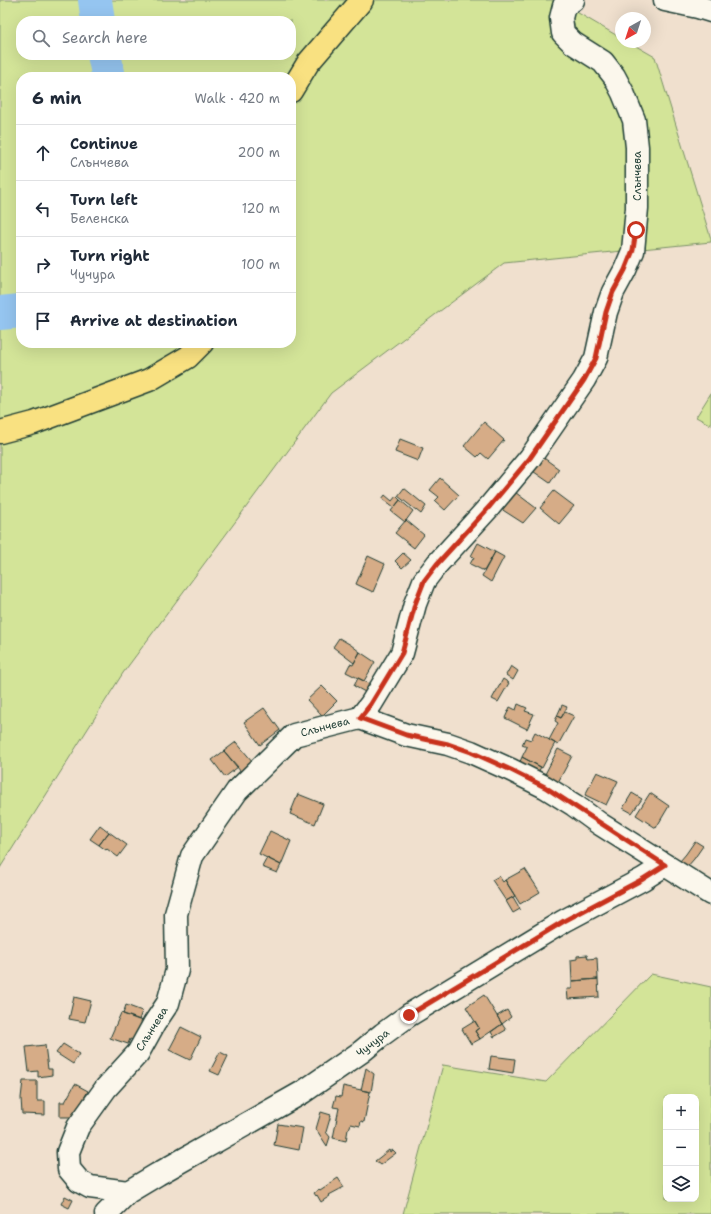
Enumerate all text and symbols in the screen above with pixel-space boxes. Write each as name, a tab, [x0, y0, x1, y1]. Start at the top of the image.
north arrow	[615, 12, 651, 48]
search box	[16, 16, 296, 60]
icon: search	[30, 27, 52, 49]
text: Search here	[62, 28, 148, 48]
text: 6 min	[32, 87, 82, 109]
text: Walk · 420 m	[194, 90, 280, 107]
text: Continue	[70, 134, 138, 154]
icon: ahead	[32, 142, 54, 164]
text: 200 m	[238, 144, 280, 161]
street label: Слънчева	[630, 151, 645, 201]
text: Слънчева	[70, 154, 129, 171]
text: Turn left	[70, 190, 138, 210]
icon: left	[32, 198, 54, 220]
text: 120 m	[242, 200, 280, 217]
text: Беленска	[70, 210, 129, 227]
route start	[627, 221, 645, 239]
text: Turn right	[70, 246, 150, 266]
icon: right	[32, 254, 54, 276]
text: 100 m	[241, 256, 280, 273]
text: Чучура	[70, 266, 115, 283]
icon: arrive	[32, 310, 54, 332]
text: Arrive at destination	[70, 311, 238, 331]
street label: Слънчева	[299, 713, 351, 741]
street label: Слънчева	[132, 1004, 172, 1054]
route end	[400, 1006, 418, 1024]
street label: Чучура	[353, 1025, 393, 1061]
map controls	[663, 1094, 699, 1202]
button: +	[663, 1094, 699, 1130]
button: −	[663, 1130, 699, 1166]
button: layers	[663, 1166, 699, 1202]

